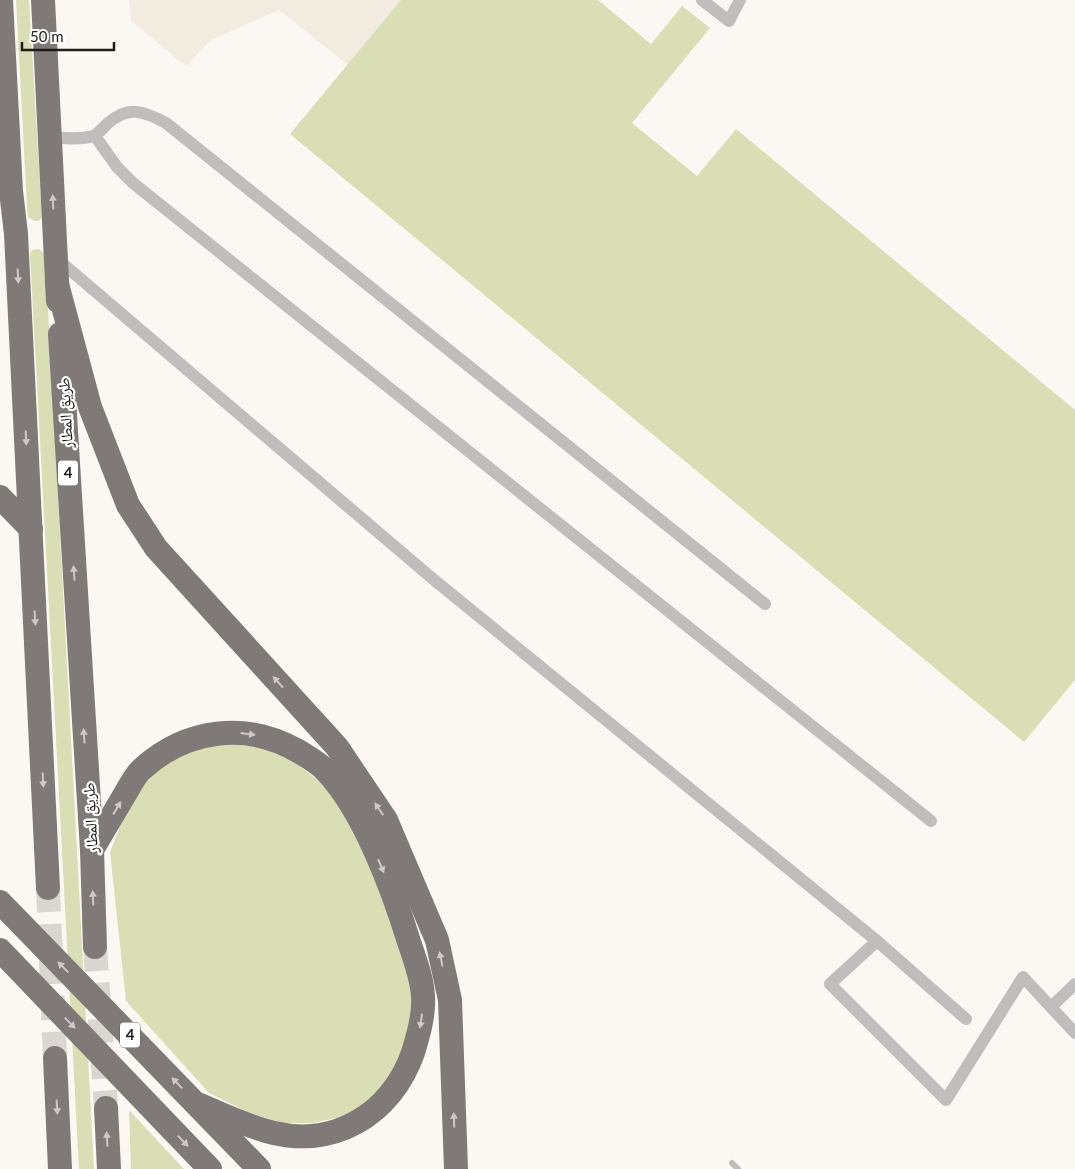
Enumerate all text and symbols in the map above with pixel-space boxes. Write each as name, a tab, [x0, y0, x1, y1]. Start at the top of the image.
scale bar	[22, 20, 115, 52]
text: 50 m	[30, 27, 64, 45]
one-way arrow	[49, 193, 57, 209]
one-way arrow	[14, 268, 22, 284]
street label: طريق المطار	[53, 377, 78, 450]
one-way arrow	[23, 430, 31, 446]
road number: 4	[58, 460, 78, 486]
one-way arrow	[70, 565, 78, 581]
one-way arrow	[32, 610, 40, 626]
one-way arrow	[272, 677, 284, 689]
one-way arrow	[80, 727, 88, 743]
one-way arrow	[240, 730, 256, 738]
one-way arrow	[39, 772, 47, 788]
street label: طريق المطار	[78, 782, 103, 855]
one-way arrow	[112, 802, 121, 815]
one-way arrow	[374, 803, 384, 816]
one-way arrow	[377, 859, 385, 873]
one-way arrow	[89, 890, 97, 906]
one-way arrow	[437, 950, 445, 966]
one-way arrow	[58, 961, 70, 973]
one-way arrow	[417, 1013, 425, 1029]
one-way arrow	[64, 1017, 76, 1029]
road number: 4	[120, 1022, 140, 1048]
one-way arrow	[171, 1077, 183, 1089]
one-way arrow	[54, 1099, 62, 1115]
one-way arrow	[450, 1112, 458, 1128]
one-way arrow	[103, 1130, 111, 1146]
one-way arrow	[177, 1134, 189, 1146]

